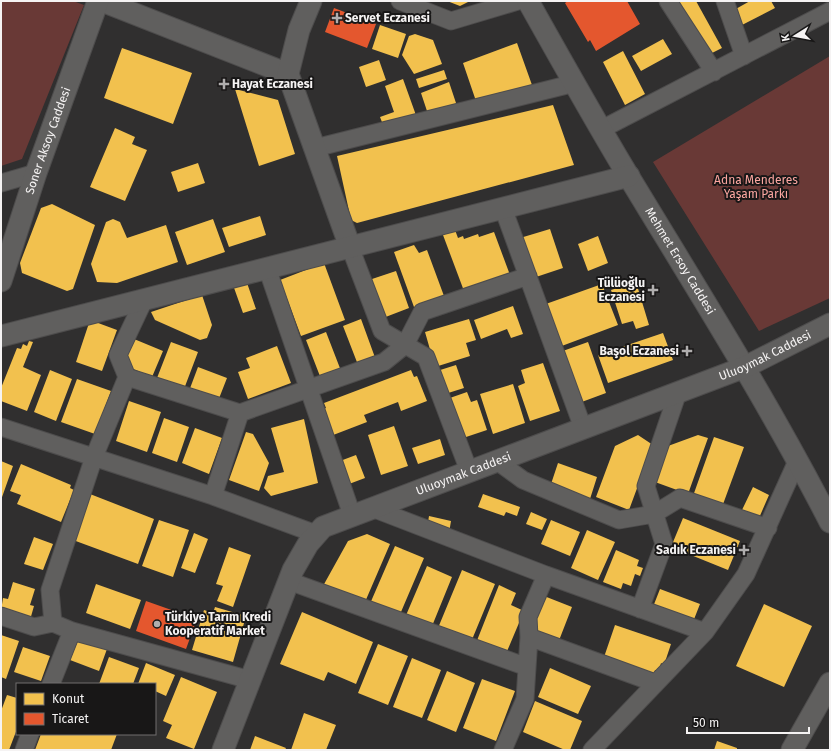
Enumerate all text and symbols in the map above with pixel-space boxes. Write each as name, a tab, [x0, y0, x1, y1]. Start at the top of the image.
place label: Servet Eczanesi	[345, 11, 430, 25]
marker: Servet Eczanesi	[332, 13, 342, 23]
north arrow	[775, 16, 815, 56]
text: K	[778, 32, 793, 42]
place label: Hayat Eczanesi	[232, 77, 313, 91]
marker: Hayat Eczanesi	[219, 79, 229, 89]
street label: Soner Aksoy Caddesi	[23, 85, 73, 196]
park label: Adna Menderes Yaşam Parkı	[714, 173, 798, 201]
street label: Mehmet Ersoy Caddesi	[642, 205, 718, 317]
place label: Tülüoğlu Eczanesi	[598, 276, 645, 304]
marker: Tülüoğlu Eczanesi	[648, 285, 658, 295]
street label: Uluoymak Caddesi	[717, 328, 813, 383]
place label: Başol Eczanesi	[599, 344, 679, 359]
marker: Başol Eczanesi	[682, 346, 692, 356]
street label: Uluoymak Caddesi	[414, 449, 513, 498]
place label: Sadık Eczanesi	[656, 543, 736, 557]
marker: Sadık Eczanesi	[739, 545, 749, 555]
place label: Türkiye Tarım Kredi Kooperatif Market	[165, 610, 271, 638]
marker: Türkiye Tarım Kredi Kooperatif Market	[152, 619, 162, 629]
legend	[16, 683, 156, 735]
text: Konut	[52, 692, 85, 706]
scale bar	[687, 709, 809, 735]
text: Ticaret	[52, 712, 90, 726]
text: 50 m	[693, 716, 719, 730]

